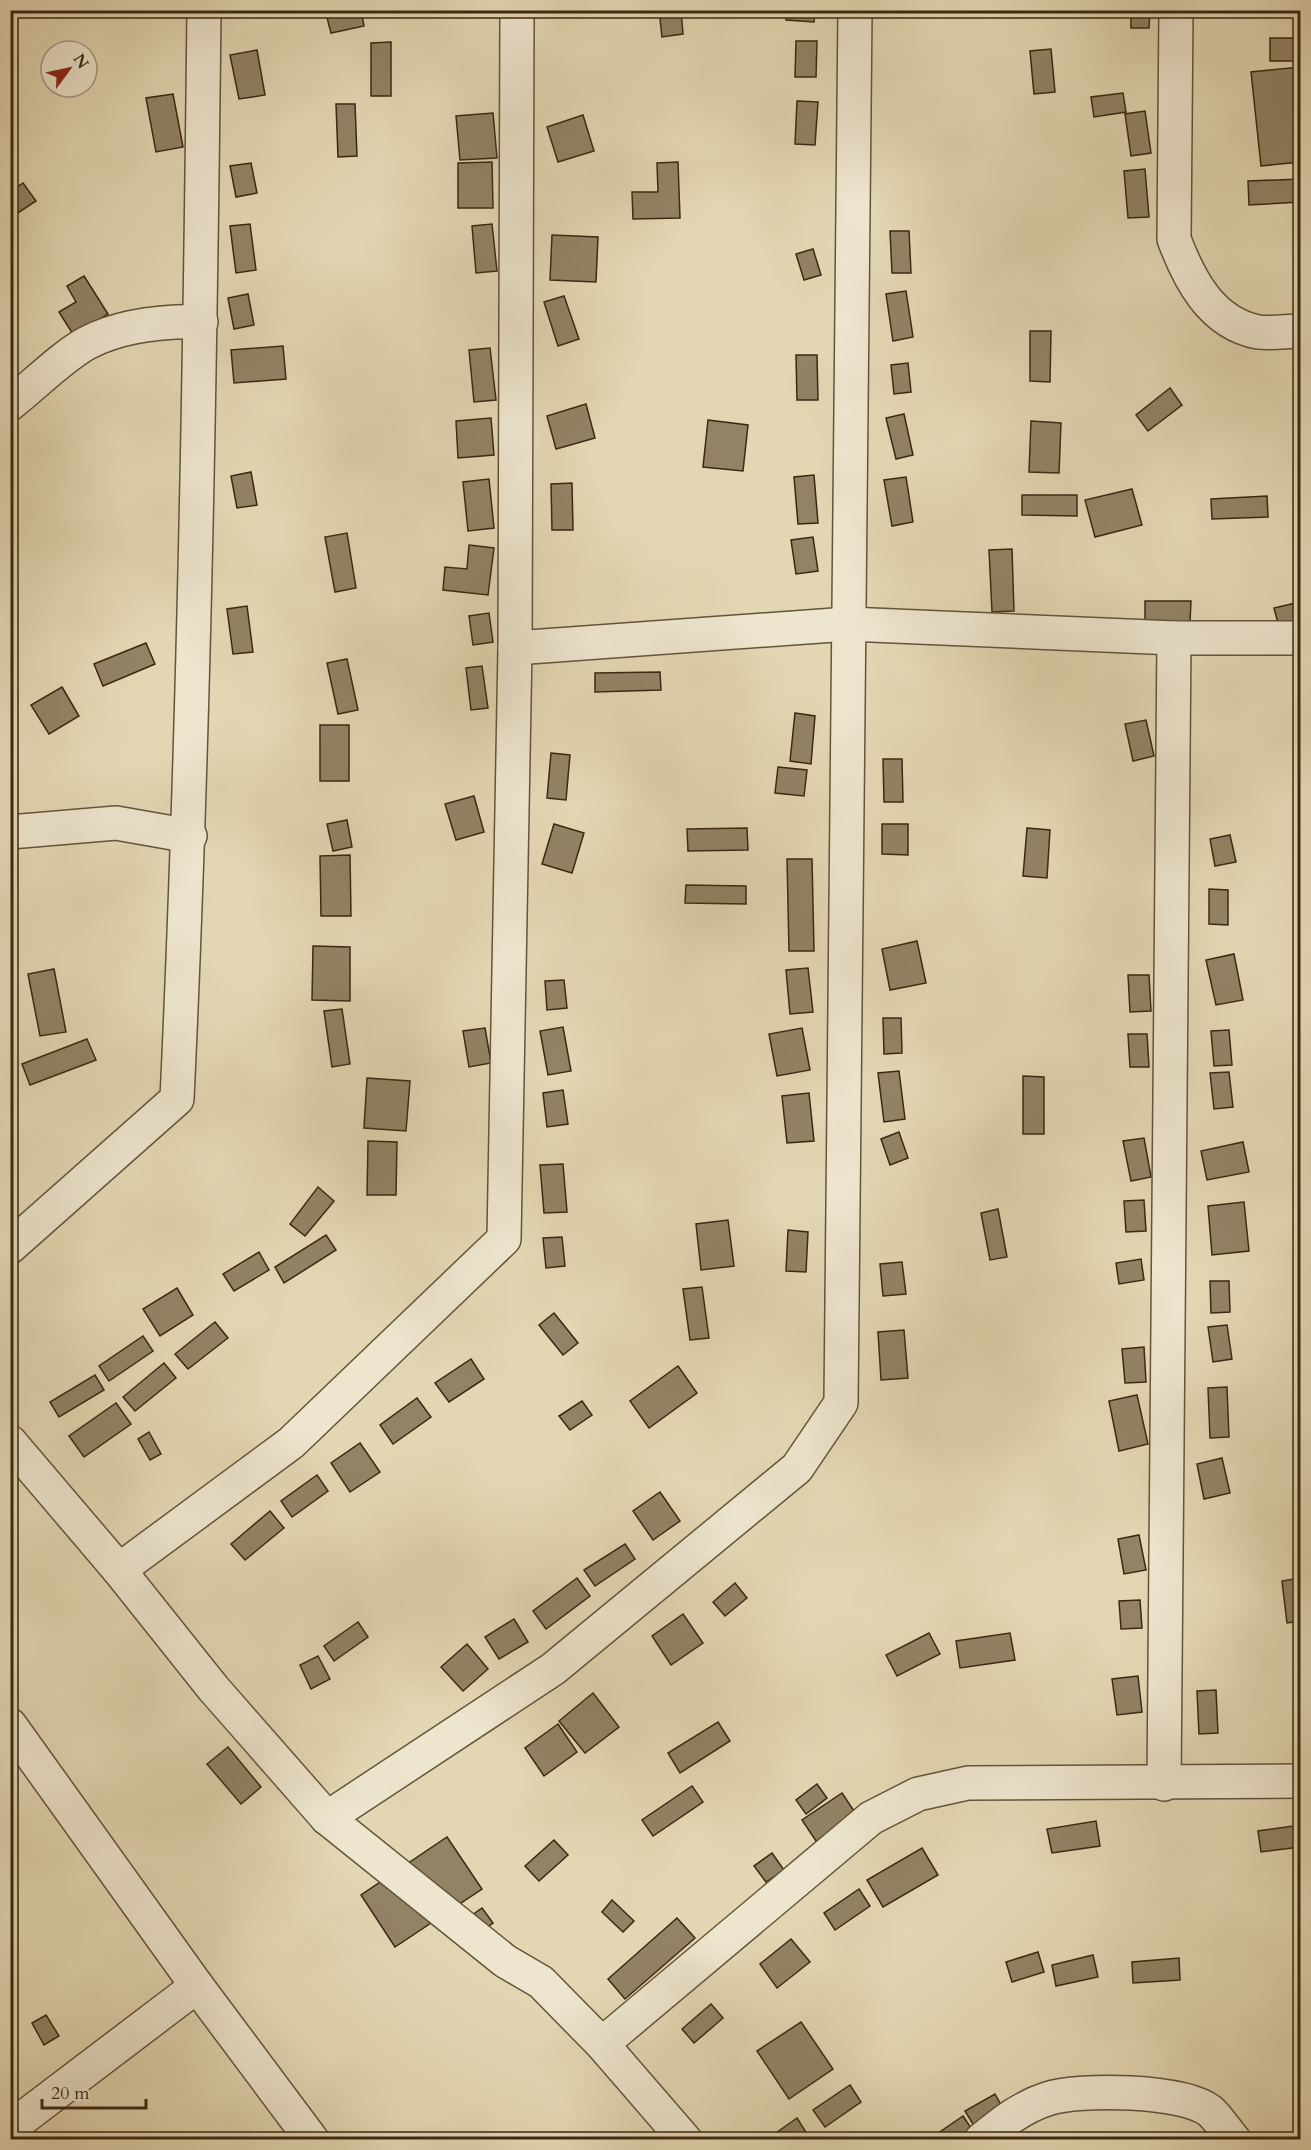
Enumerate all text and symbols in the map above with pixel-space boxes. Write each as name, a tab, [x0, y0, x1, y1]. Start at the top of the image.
north arrow	[39, 39, 99, 99]
text: N	[68, 50, 94, 73]
scale bar	[42, 2072, 146, 2110]
text: 20 m	[51, 2081, 90, 2106]

